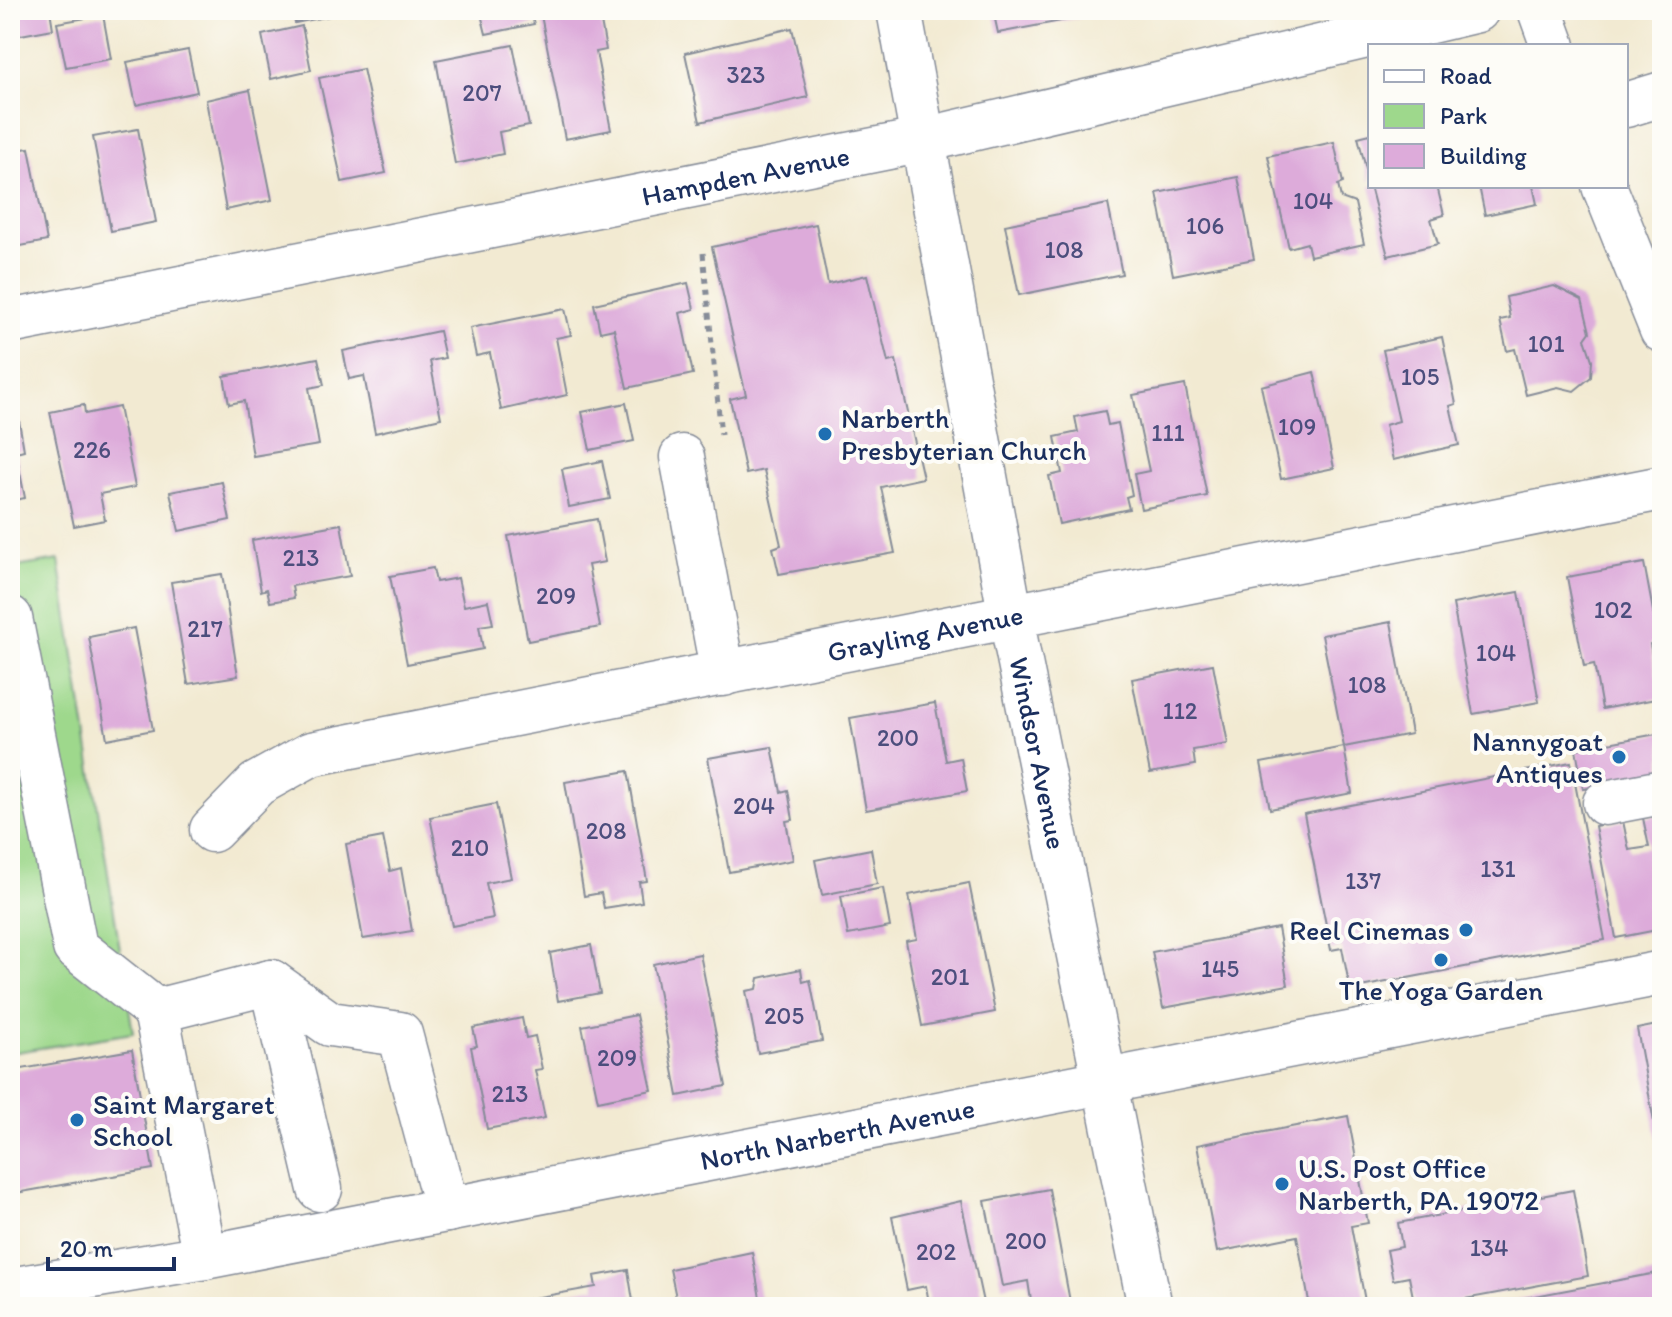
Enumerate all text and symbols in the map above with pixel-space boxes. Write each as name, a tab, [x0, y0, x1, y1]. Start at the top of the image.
legend	[1368, 44, 1628, 188]
house number: 323	[727, 60, 765, 89]
text: Road	[1440, 61, 1492, 90]
house number: 207	[462, 78, 502, 107]
text: Park	[1440, 101, 1487, 130]
street label: Hampden Avenue	[639, 138, 852, 213]
text: Building	[1440, 141, 1527, 170]
house number: 104	[1293, 186, 1333, 215]
house number: 106	[1186, 211, 1224, 240]
house number: 108	[1044, 235, 1084, 264]
house number: 101	[1527, 329, 1565, 358]
house number: 105	[1401, 362, 1439, 391]
place label: Narberth Presbyterian Church	[841, 401, 1087, 467]
house number: 109	[1278, 412, 1316, 441]
house number: 111	[1151, 418, 1185, 447]
marker: Narberth Presbyterian Church	[816, 425, 834, 443]
house number: 226	[73, 435, 111, 464]
house number: 213	[283, 543, 319, 572]
house number: 209	[536, 581, 576, 610]
house number: 102	[1594, 595, 1633, 624]
street label: Grayling Avenue	[824, 597, 1026, 669]
house number: 217	[187, 614, 223, 643]
house number: 104	[1476, 638, 1516, 667]
street label: Windsor Avenue	[1002, 654, 1074, 852]
house number: 108	[1347, 670, 1387, 699]
house number: 112	[1163, 696, 1198, 725]
house number: 200	[877, 723, 919, 752]
place label: Nannygoat Antiques	[1472, 724, 1603, 790]
marker: Nannygoat Antiques	[1610, 748, 1628, 766]
house number: 204	[733, 791, 775, 820]
house number: 208	[586, 816, 626, 845]
house number: 210	[451, 833, 489, 862]
house number: 131	[1480, 854, 1516, 883]
house number: 137	[1345, 866, 1381, 895]
place label: Reel Cinemas	[1289, 913, 1450, 947]
marker: Reel Cinemas	[1457, 921, 1475, 939]
marker: The Yoga Garden	[1432, 951, 1450, 969]
house number: 145	[1201, 954, 1239, 983]
house number: 201	[931, 962, 969, 991]
place label: The Yoga Garden	[1339, 973, 1543, 1007]
house number: 205	[764, 1001, 804, 1030]
house number: 209	[597, 1043, 637, 1072]
house number: 213	[492, 1079, 528, 1108]
place label: Saint Margaret School	[93, 1087, 275, 1153]
street label: North Narberth Avenue	[697, 1090, 978, 1177]
marker: Saint Margaret School	[68, 1111, 86, 1129]
place label: U.S. Post Office Narberth, PA. 19072	[1298, 1151, 1539, 1217]
marker: U.S. Post Office Narberth, PA. 19072	[1273, 1175, 1291, 1193]
scale bar	[48, 1221, 174, 1271]
house number: 200	[1005, 1226, 1047, 1255]
house number: 134	[1470, 1233, 1508, 1262]
text: 20 m	[60, 1234, 113, 1263]
house number: 202	[916, 1237, 956, 1266]

